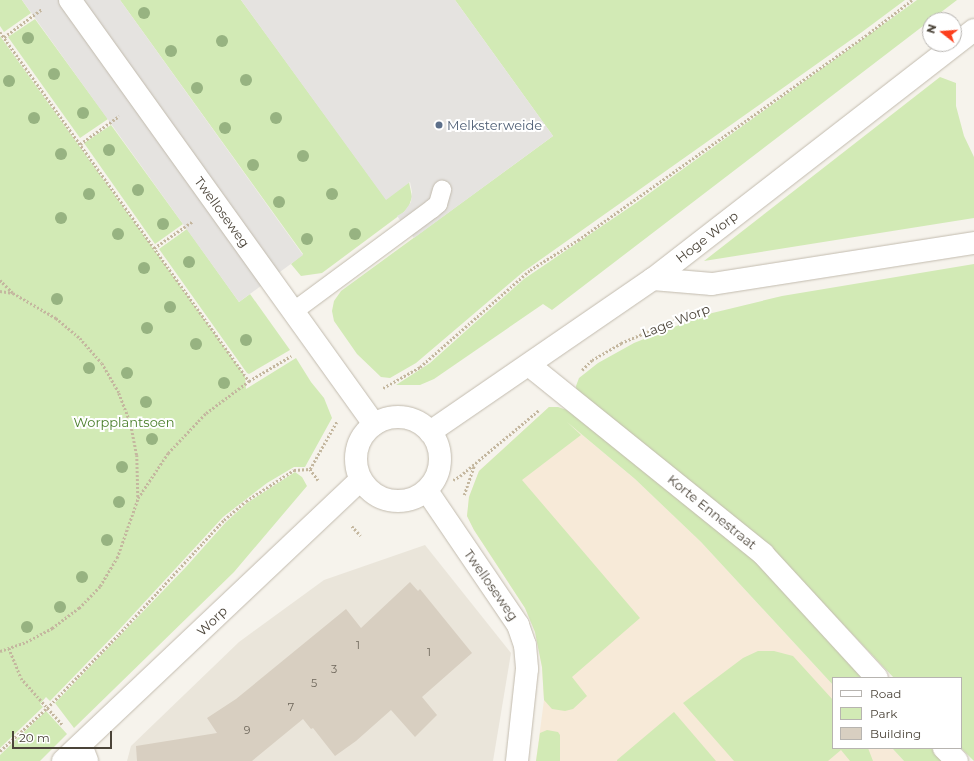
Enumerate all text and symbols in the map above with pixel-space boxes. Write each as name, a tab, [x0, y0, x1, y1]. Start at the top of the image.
north arrow	[922, 12, 962, 52]
text: N	[923, 22, 939, 35]
place label: Melksterweide	[447, 117, 542, 133]
marker: Melksterweide	[434, 120, 444, 130]
street label: Twelloseweg	[191, 174, 253, 250]
street label: Hoge Worp	[673, 208, 741, 266]
street label: Lage Worp	[640, 301, 712, 341]
park label: Worpplantsoen	[74, 414, 174, 430]
street label: Korte Ennestraat	[664, 471, 760, 553]
street label: Twelloseweg	[461, 546, 521, 624]
street label: Worp	[194, 603, 230, 639]
house number: 1	[356, 638, 360, 652]
house number: 1	[427, 645, 431, 659]
house number: 3	[331, 662, 337, 676]
house number: 5	[311, 676, 317, 690]
legend	[832, 677, 962, 749]
text: Road	[870, 686, 901, 701]
house number: 7	[288, 700, 294, 714]
text: Park	[870, 706, 897, 721]
scale bar	[14, 723, 114, 749]
house number: 9	[244, 723, 250, 737]
text: Building	[870, 726, 921, 741]
text: 20 m	[19, 730, 50, 745]

